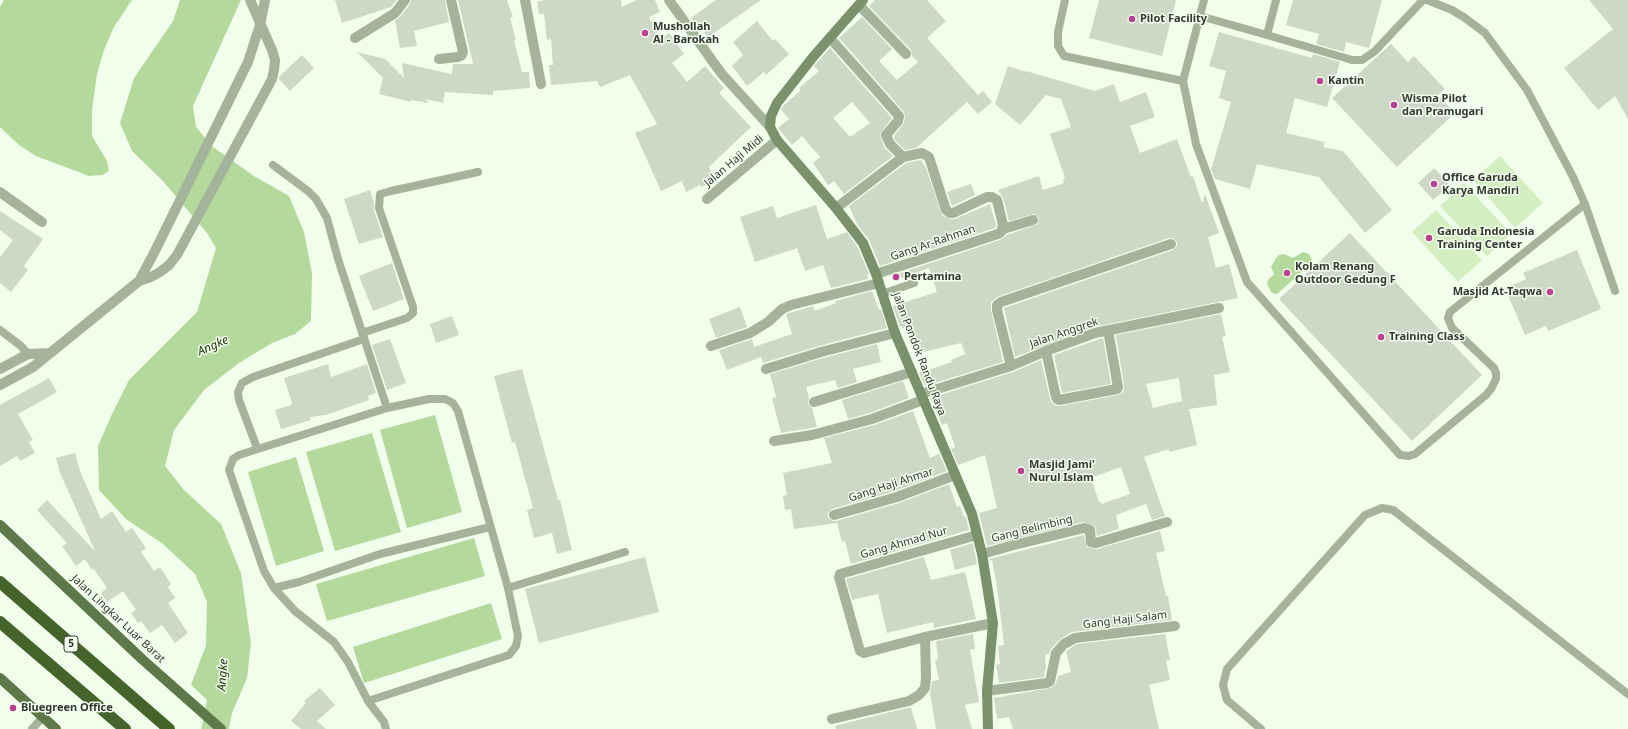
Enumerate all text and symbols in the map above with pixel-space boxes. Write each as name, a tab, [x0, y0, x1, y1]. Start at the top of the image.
place label: Pilot Facility	[1140, 12, 1207, 26]
marker: Pilot Facility	[1127, 14, 1137, 24]
place label: Mushollah Al - Barokah	[653, 20, 719, 46]
marker: Mushollah Al - Barokah	[640, 28, 650, 38]
place label: Kantin	[1328, 74, 1364, 88]
marker: Kantin	[1315, 76, 1325, 86]
place label: Wisma Pilot dan Pramugari	[1402, 92, 1483, 118]
marker: Wisma Pilot dan Pramugari	[1389, 100, 1399, 110]
street label: Jalan Haji Midi	[702, 132, 766, 190]
place label: Office Garuda Karya Mandiri	[1442, 171, 1519, 197]
marker: Office Garuda Karya Mandiri	[1429, 179, 1439, 189]
street label: Gang Ar-Rahman	[889, 222, 977, 264]
place label: Garuda Indonesia Training Center	[1437, 225, 1534, 251]
marker: Garuda Indonesia Training Center	[1424, 233, 1434, 243]
place label: Kolam Renang Outdoor Gedung F	[1295, 260, 1396, 286]
marker: Kolam Renang Outdoor Gedung F	[1282, 268, 1292, 278]
place label: Pertamina	[904, 270, 961, 284]
marker: Pertamina	[891, 272, 901, 282]
place label: Masjid At-Taqwa	[1453, 285, 1542, 299]
marker: Masjid At-Taqwa	[1545, 287, 1555, 297]
street label: Jalan Pondok Randu Raya	[889, 290, 949, 418]
street label: Jalan Anggrek	[1028, 315, 1100, 351]
place label: Training Class	[1389, 330, 1465, 344]
marker: Training Class	[1376, 332, 1386, 342]
water label: Angke	[195, 333, 231, 359]
place label: Masjid Jami' Nurul Islam	[1029, 458, 1095, 484]
street label: Gang Haji Ahmar	[847, 465, 935, 505]
marker: Masjid Jami' Nurul Islam	[1016, 466, 1026, 476]
street label: Gang Belimbing	[990, 513, 1074, 545]
street label: Gang Ahmad Nur	[859, 524, 949, 562]
street label: Jalan Lingkar Luar Barat	[68, 572, 168, 666]
street label: Gang Haji Salam	[1082, 608, 1168, 632]
road number: 5	[64, 636, 78, 652]
water label: Angke	[215, 658, 231, 692]
place label: Bluegreen Office	[21, 701, 113, 715]
marker: Bluegreen Office	[8, 703, 18, 713]

